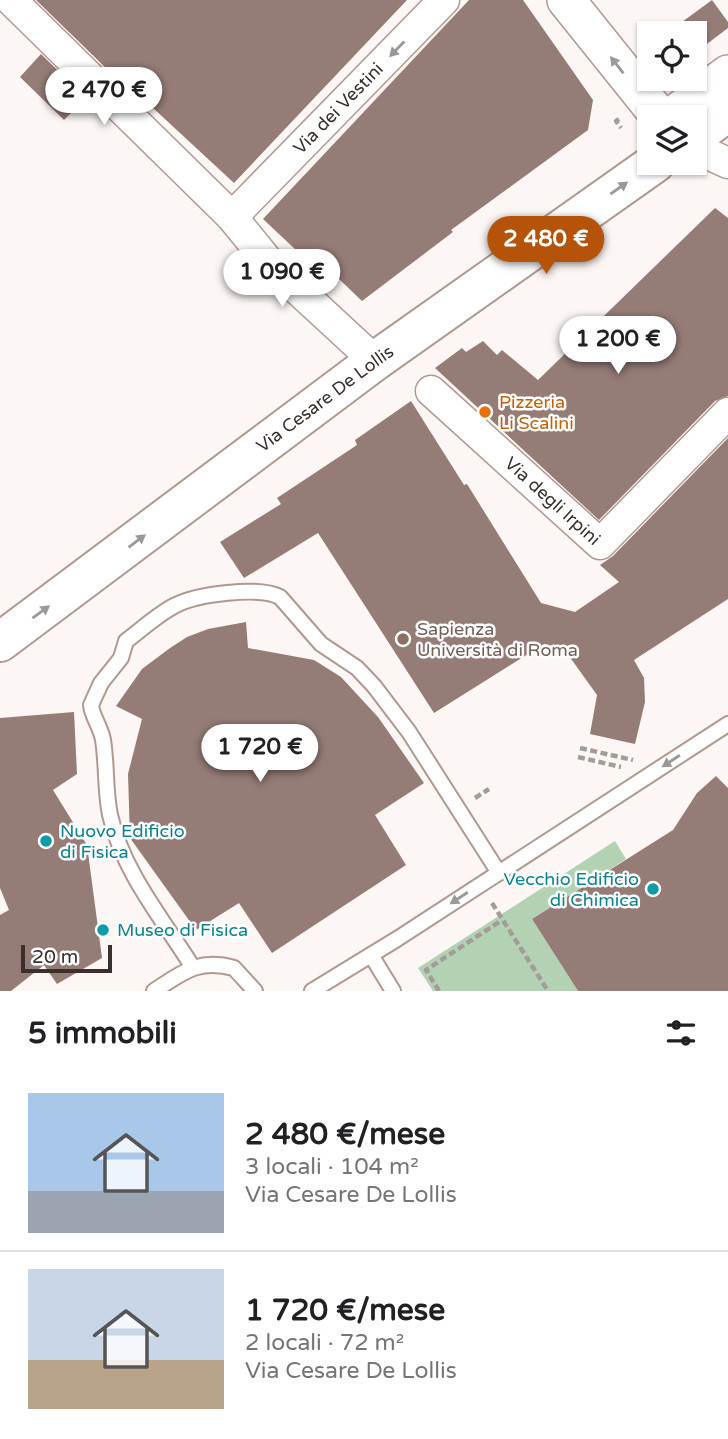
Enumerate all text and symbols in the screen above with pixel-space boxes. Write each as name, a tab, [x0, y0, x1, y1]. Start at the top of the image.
map controls	[637, 21, 707, 175]
button: locate	[637, 21, 707, 91]
one-way arrow	[389, 40, 405, 57]
one-way arrow	[609, 56, 624, 74]
street label: Via dei Vestini	[289, 58, 388, 159]
pin: 2 470 €	[39, 68, 169, 127]
text: 2 470 €	[61, 76, 147, 104]
button: layers	[637, 105, 707, 175]
one-way arrow	[610, 181, 628, 195]
pin: 2 480 €	[481, 216, 611, 276]
text: 2 480 €	[503, 225, 589, 253]
pin: 1 090 €	[217, 250, 347, 309]
text: 1 090 €	[239, 258, 325, 286]
pin: 1 200 €	[553, 316, 683, 376]
text: 1 200 €	[575, 325, 661, 353]
street label: Via Cesare De Lollis	[252, 340, 398, 457]
place label: Pizzeria Li Scalini	[499, 391, 574, 434]
marker: Pizzeria Li Scalini	[477, 404, 493, 420]
street label: Via degli Irpini	[500, 452, 605, 550]
one-way arrow	[128, 534, 146, 548]
one-way arrow	[32, 605, 50, 619]
place label: Sapienza Università di Roma	[417, 618, 578, 661]
marker: Sapienza Università di Roma	[395, 631, 411, 647]
pin: 1 720 €	[195, 724, 325, 784]
text: 1 720 €	[217, 733, 303, 761]
one-way arrow	[661, 754, 680, 767]
place label: Nuovo Edificio di Fisica	[60, 820, 185, 863]
marker: Nuovo Edificio di Fisica	[38, 833, 54, 849]
place label: Vecchio Edificio di Chimica	[504, 868, 639, 911]
marker: Vecchio Edificio di Chimica	[645, 881, 661, 897]
one-way arrow	[450, 892, 469, 905]
place label: Museo di Fisica	[117, 919, 248, 941]
marker: Museo di Fisica	[95, 922, 111, 938]
scale bar	[21, 942, 112, 974]
text: 20 m	[32, 946, 78, 968]
icon: filters	[662, 1014, 700, 1052]
text: 5 immobili	[28, 1015, 177, 1052]
text: 2 480 €/mese	[245, 1116, 445, 1153]
icon: home	[84, 1121, 168, 1205]
text: 3 locali · 104 m²	[245, 1153, 419, 1181]
text: Via Cesare De Lollis	[245, 1181, 457, 1209]
text: 1 720 €/mese	[245, 1292, 445, 1329]
icon: home	[84, 1297, 168, 1381]
text: 2 locali · 72 m²	[245, 1329, 404, 1357]
text: Via Cesare De Lollis	[245, 1357, 457, 1385]

